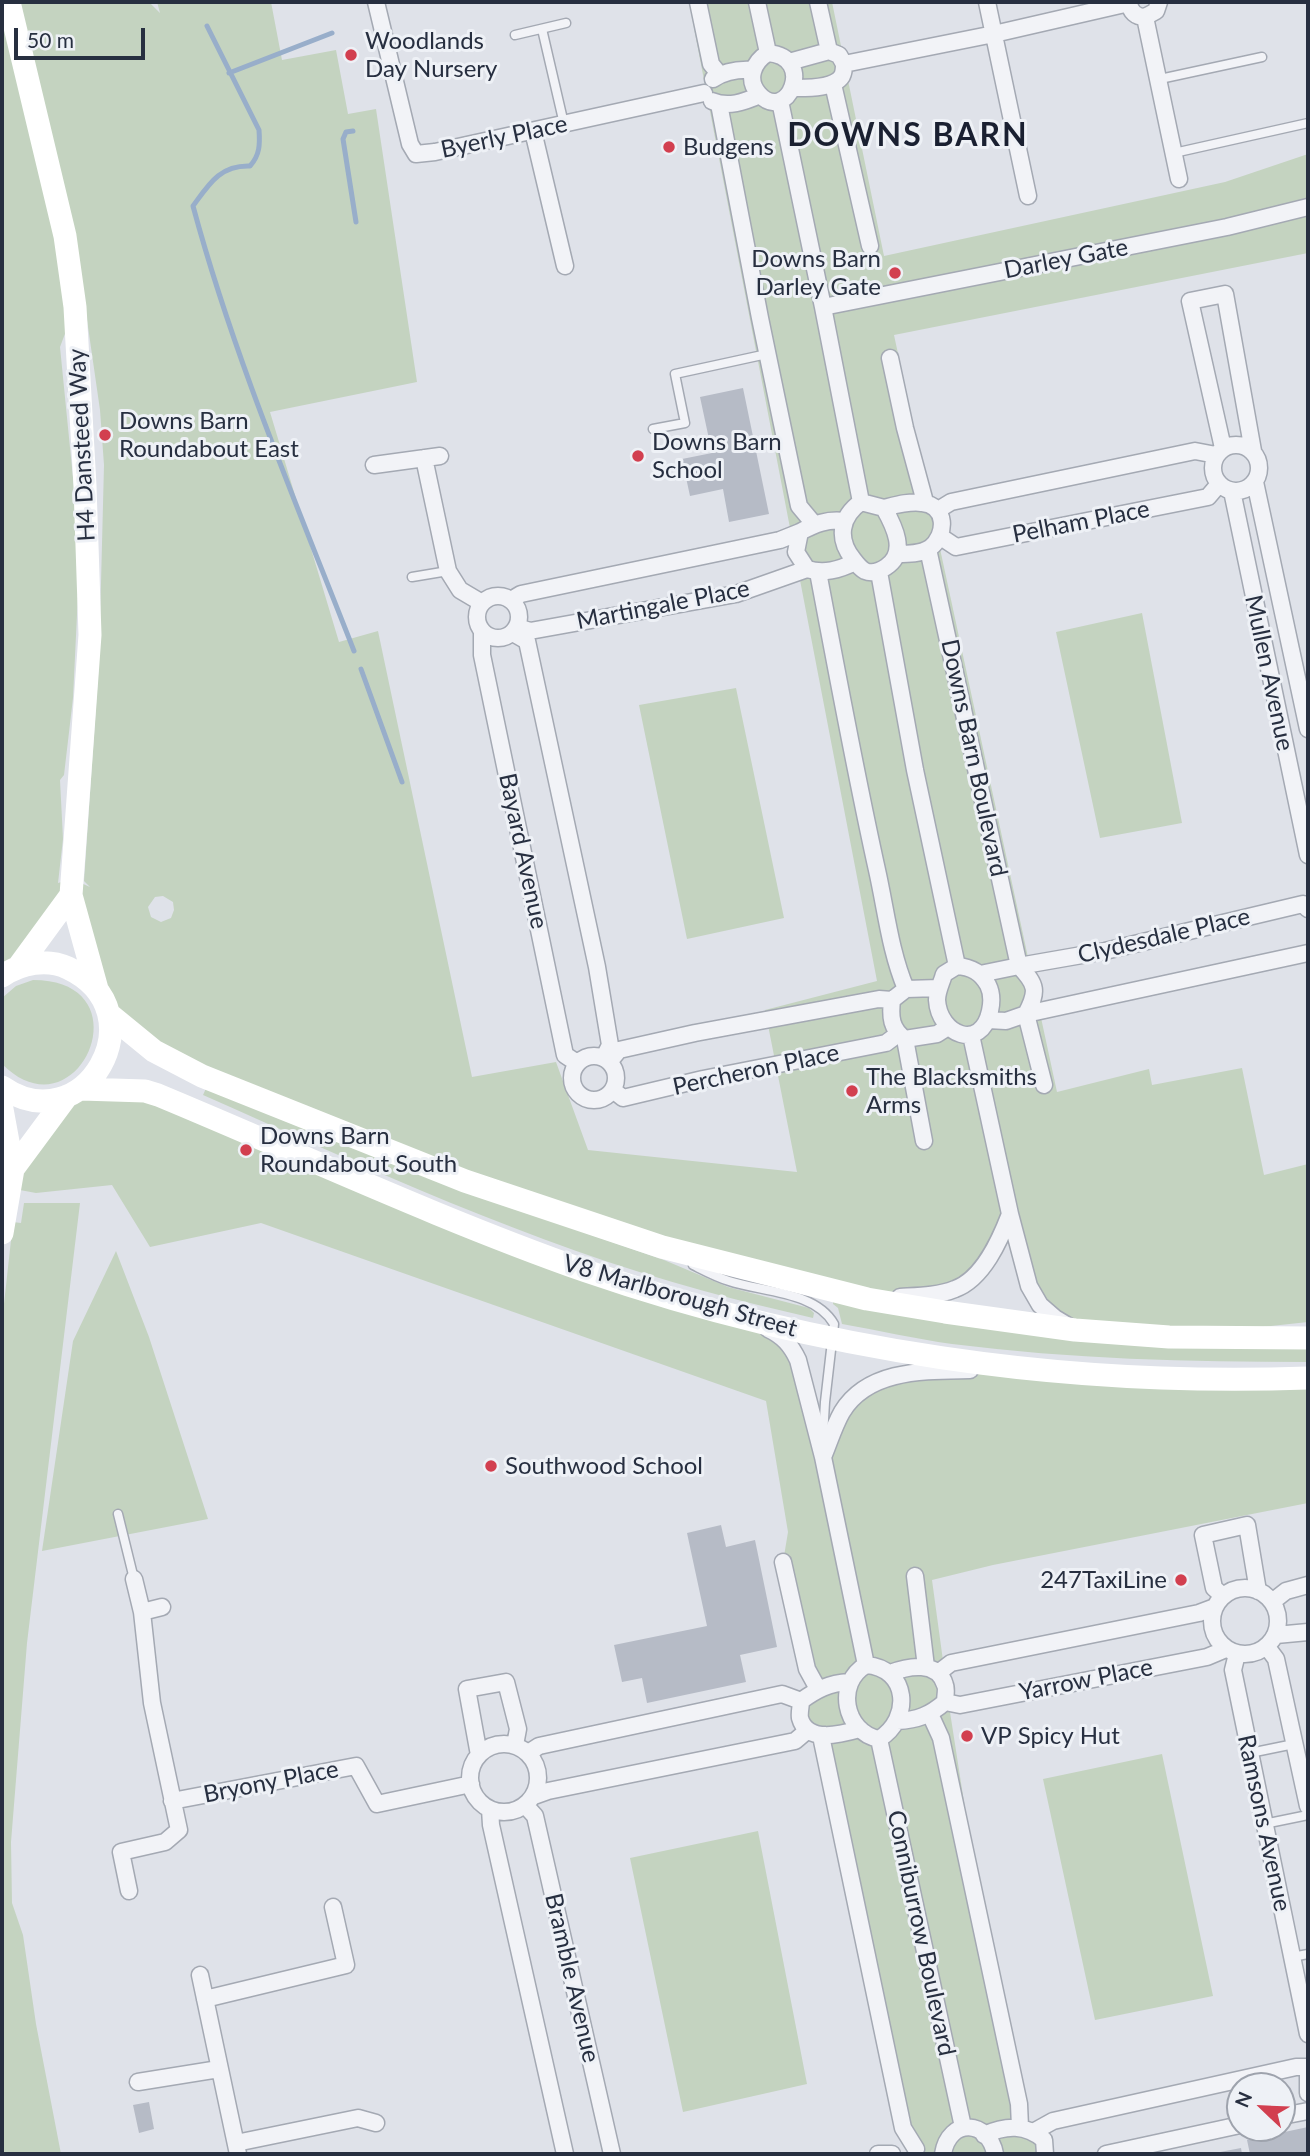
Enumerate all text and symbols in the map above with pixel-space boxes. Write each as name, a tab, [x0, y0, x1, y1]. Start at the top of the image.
scale bar	[18, 14, 149, 58]
text: 50 m	[27, 27, 74, 52]
place label: Woodlands Day Nursery	[365, 27, 497, 83]
marker: Woodlands Day Nursery	[343, 47, 359, 63]
street label: Byerly Place	[438, 110, 570, 164]
district label: DOWNS BARN	[789, 117, 1027, 155]
place label: Budgens	[683, 133, 774, 161]
marker: Budgens	[661, 139, 677, 155]
street label: Darley Gate	[1002, 233, 1130, 285]
place label: Downs Barn Darley Gate	[751, 245, 881, 301]
marker: Downs Barn Darley Gate	[887, 265, 903, 281]
street label: H4 Dansteed Way	[63, 348, 101, 542]
place label: Downs Barn Roundabout East	[119, 407, 299, 463]
marker: Downs Barn Roundabout East	[97, 427, 113, 443]
place label: Downs Barn School	[652, 428, 782, 484]
marker: Downs Barn School	[630, 448, 646, 464]
street label: Pelham Place	[1010, 495, 1152, 549]
street label: Martingale Place	[574, 574, 752, 636]
street label: Mullen Avenue	[1238, 593, 1300, 753]
street label: Downs Barn Boulevard	[935, 637, 1013, 879]
street label: Bayard Avenue	[492, 771, 554, 931]
street label: Clydesdale Place	[1075, 902, 1253, 970]
street label: Percheron Place	[670, 1038, 842, 1102]
place label: The Blacksmiths Arms	[866, 1063, 1037, 1119]
marker: The Blacksmiths Arms	[844, 1083, 860, 1099]
place label: Downs Barn Roundabout South	[260, 1122, 457, 1178]
marker: Downs Barn Roundabout South	[238, 1142, 254, 1158]
street label: V8 Marlborough Street	[560, 1249, 800, 1343]
place label: Southwood School	[505, 1452, 703, 1480]
marker: Southwood School	[483, 1458, 499, 1474]
place label: 247TaxiLine	[1040, 1566, 1167, 1594]
marker: 247TaxiLine	[1173, 1572, 1189, 1588]
street label: Yarrow Place	[1017, 1653, 1155, 1707]
place label: VP Spicy Hut	[981, 1722, 1120, 1750]
marker: VP Spicy Hut	[959, 1728, 975, 1744]
street label: Ramsons Avenue	[1231, 1732, 1297, 1914]
street label: Bryony Place	[201, 1755, 341, 1809]
street label: Conniburrow Boulevard	[881, 1808, 961, 2058]
street label: Bramble Avenue	[539, 1891, 605, 2065]
north arrow	[1226, 2072, 1296, 2142]
text: N	[1230, 2088, 1256, 2111]

